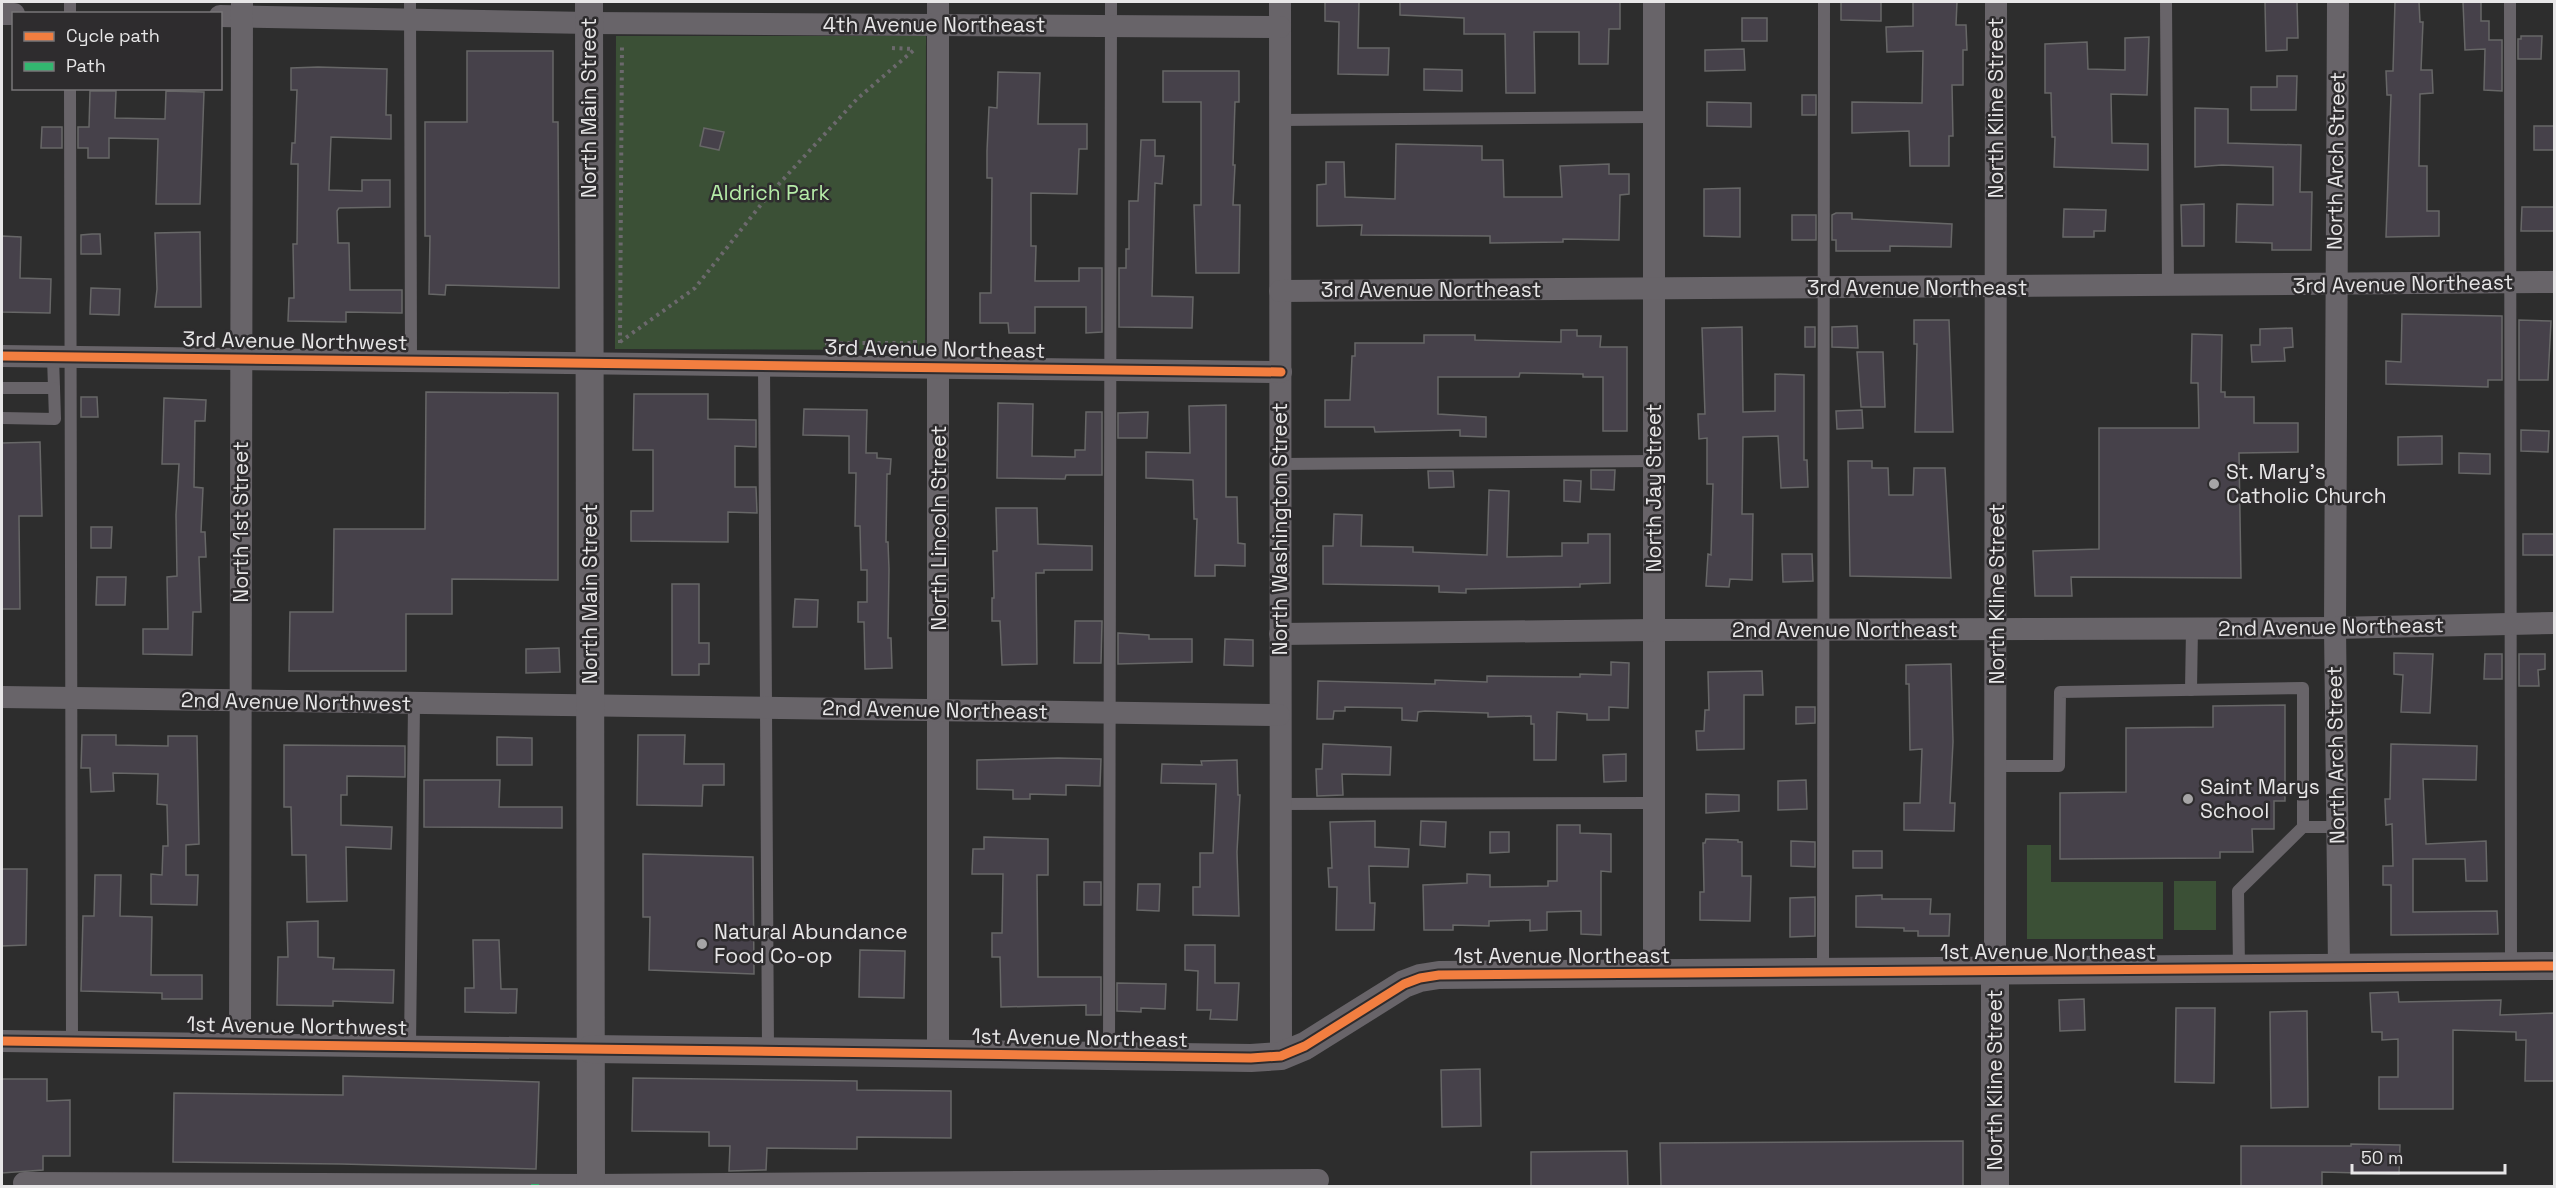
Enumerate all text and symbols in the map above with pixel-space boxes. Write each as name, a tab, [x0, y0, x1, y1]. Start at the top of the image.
street label: 4th Avenue Northeast	[823, 11, 1045, 38]
legend	[12, 12, 222, 90]
street label: North Main Street	[575, 18, 602, 198]
street label: North Kline Street	[1982, 18, 2009, 198]
text: Cycle path	[66, 24, 160, 47]
text: Path	[66, 54, 106, 77]
street label: North Arch Street	[2320, 72, 2351, 250]
park label: Aldrich Park	[710, 179, 830, 206]
street label: 3rd Avenue Northeast	[2292, 268, 2514, 299]
street label: 3rd Avenue Northeast	[1807, 274, 2027, 301]
street label: 3rd Avenue Northeast	[1321, 276, 1541, 303]
street label: 3rd Avenue Northwest	[182, 325, 408, 356]
street label: 3rd Avenue Northeast	[824, 333, 1046, 364]
street label: North Washington Street	[1266, 403, 1293, 655]
street label: North Jay Street	[1640, 404, 1667, 572]
street label: North Lincoln Street	[925, 425, 952, 631]
street label: North 1st Street	[227, 441, 254, 603]
place label: St. Mary's Catholic Church	[2226, 458, 2387, 509]
marker: St. Mary's Catholic Church	[2207, 477, 2221, 491]
street label: North Main Street	[576, 504, 603, 684]
street label: North Kline Street	[1983, 504, 2010, 684]
street label: 2nd Avenue Northeast	[2218, 611, 2444, 642]
street label: 2nd Avenue Northeast	[1732, 616, 1958, 643]
street label: North Arch Street	[2320, 666, 2351, 844]
street label: 2nd Avenue Northwest	[181, 686, 412, 717]
street label: 2nd Avenue Northeast	[822, 694, 1048, 725]
place label: Saint Marys School	[2200, 773, 2320, 824]
marker: Saint Marys School	[2181, 792, 2195, 806]
place label: Natural Abundance Food Co-op	[714, 918, 908, 969]
marker: Natural Abundance Food Co-op	[695, 937, 709, 951]
street label: 1st Avenue Northeast	[1940, 938, 2156, 965]
street label: 1st Avenue Northeast	[1454, 942, 1670, 969]
street label: North Kline Street	[1981, 990, 2008, 1170]
street label: 1st Avenue Northwest	[186, 1010, 408, 1041]
street label: 1st Avenue Northeast	[972, 1022, 1188, 1053]
scale bar	[2352, 1137, 2505, 1175]
text: 50 m	[2361, 1146, 2403, 1169]

